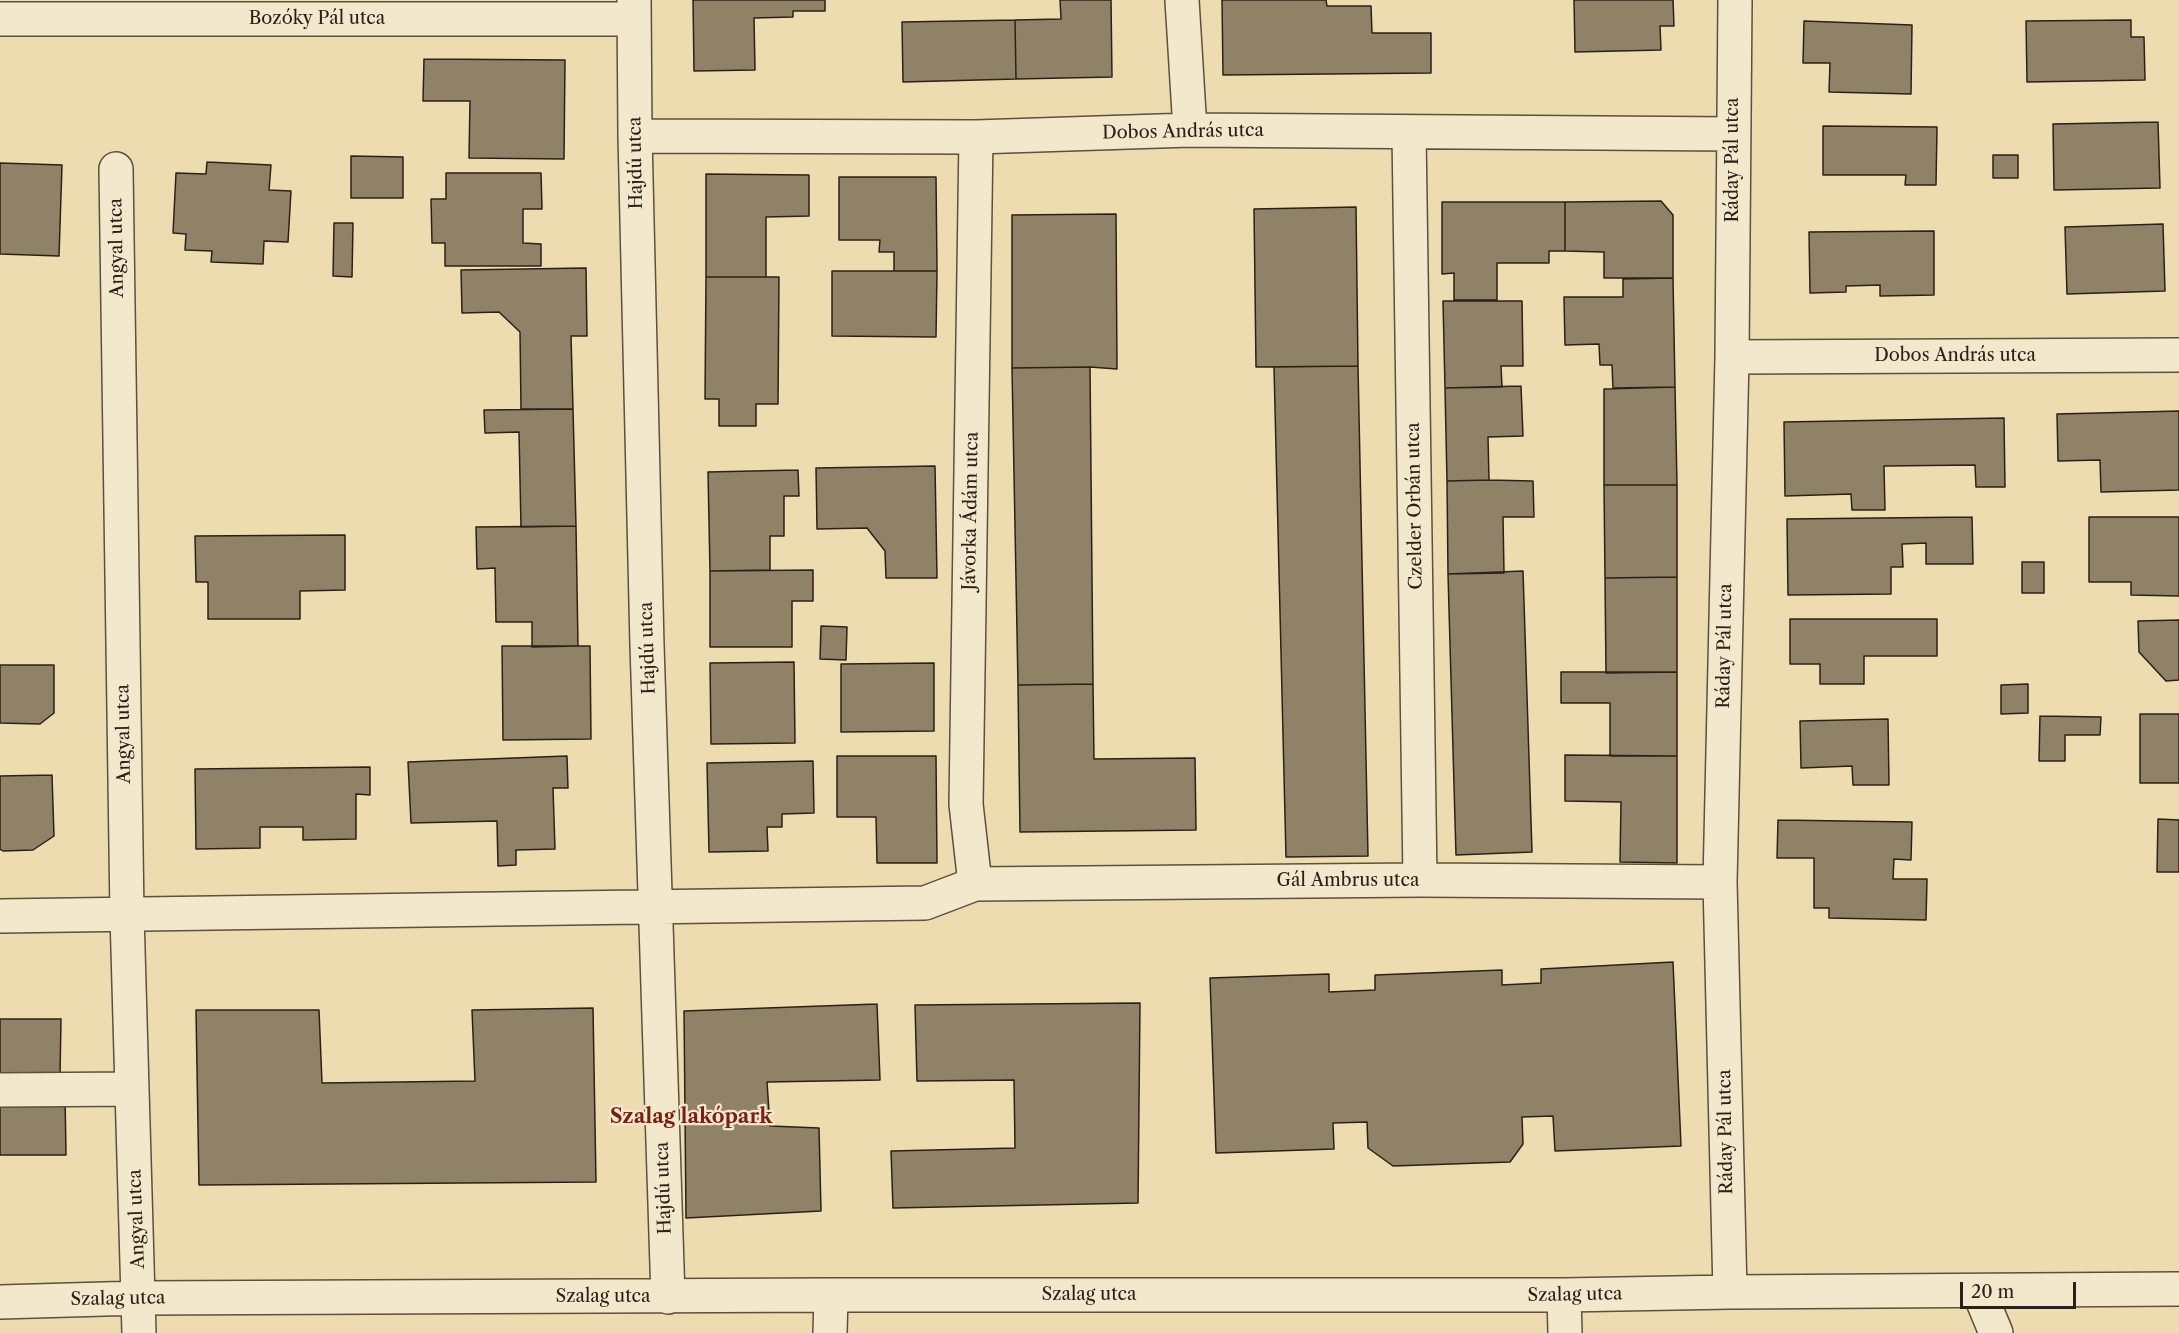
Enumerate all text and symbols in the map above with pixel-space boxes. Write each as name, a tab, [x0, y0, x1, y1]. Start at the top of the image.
street label: Bozóky Pál utca	[249, 8, 385, 30]
street label: Ráday Pál utca	[1722, 97, 1744, 223]
street label: Hajdú utca	[624, 116, 648, 210]
street label: Dobos András utca	[1102, 120, 1264, 144]
street label: Angyal utca	[105, 198, 129, 298]
street label: Dobos András utca	[1874, 345, 2036, 367]
street label: Czelder Orbán utca	[1403, 422, 1427, 590]
street label: Jávorka Ádám utca	[959, 431, 983, 591]
street label: Ráday Pál utca	[1713, 583, 1737, 709]
street label: Hajdú utca	[636, 601, 660, 695]
street label: Angyal utca	[112, 684, 136, 784]
street label: Gál Ambrus utca	[1277, 870, 1419, 892]
street label: Ráday Pál utca	[1714, 1069, 1738, 1195]
district label: Szalag lakópark	[610, 1105, 772, 1129]
street label: Hajdú utca	[652, 1141, 676, 1235]
street label: Angyal utca	[124, 1169, 150, 1269]
scale bar	[1963, 1270, 2078, 1308]
text: 20 m	[1971, 1281, 2014, 1303]
street label: Szalag utca	[1527, 1283, 1623, 1307]
street label: Szalag utca	[1042, 1284, 1136, 1306]
street label: Szalag utca	[556, 1286, 650, 1308]
street label: Szalag utca	[70, 1287, 166, 1311]

